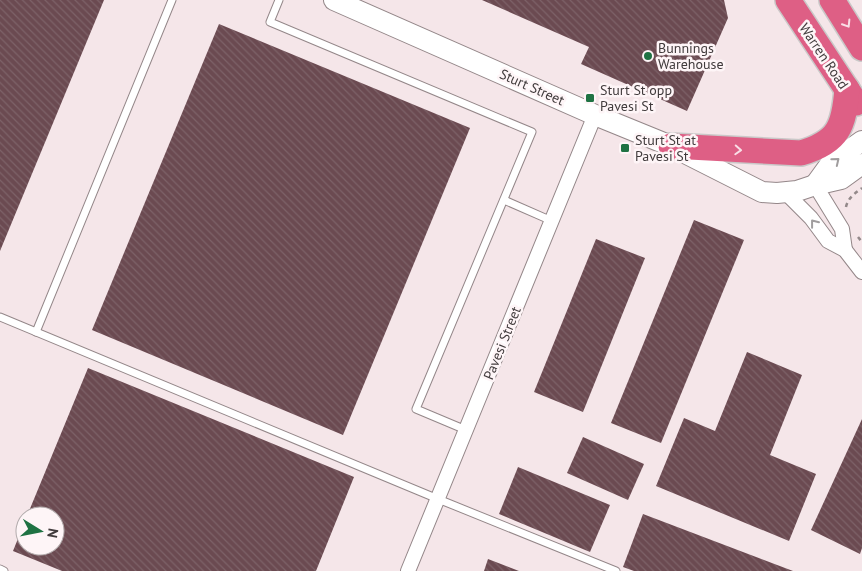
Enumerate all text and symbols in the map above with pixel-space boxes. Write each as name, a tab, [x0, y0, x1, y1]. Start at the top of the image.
one-way arrow	[841, 19, 851, 28]
street label: Warren Road	[795, 20, 853, 92]
place label: Bunnings Warehouse	[658, 39, 724, 73]
marker: Bunnings Warehouse	[642, 50, 654, 62]
street label: Sturt Street	[497, 65, 567, 109]
place label: Sturt St opp Pavesi St	[600, 81, 672, 115]
marker: Sturt St opp Pavesi St	[584, 92, 596, 104]
place label: Sturt St at Pavesi St	[635, 131, 696, 165]
marker: Sturt St at Pavesi St	[619, 142, 631, 154]
one-way arrow	[734, 144, 742, 155]
one-way arrow	[830, 158, 839, 166]
one-way arrow	[812, 220, 820, 229]
street label: Pavesi Street	[479, 304, 525, 382]
north arrow	[15, 506, 65, 556]
text: N	[43, 527, 62, 539]

